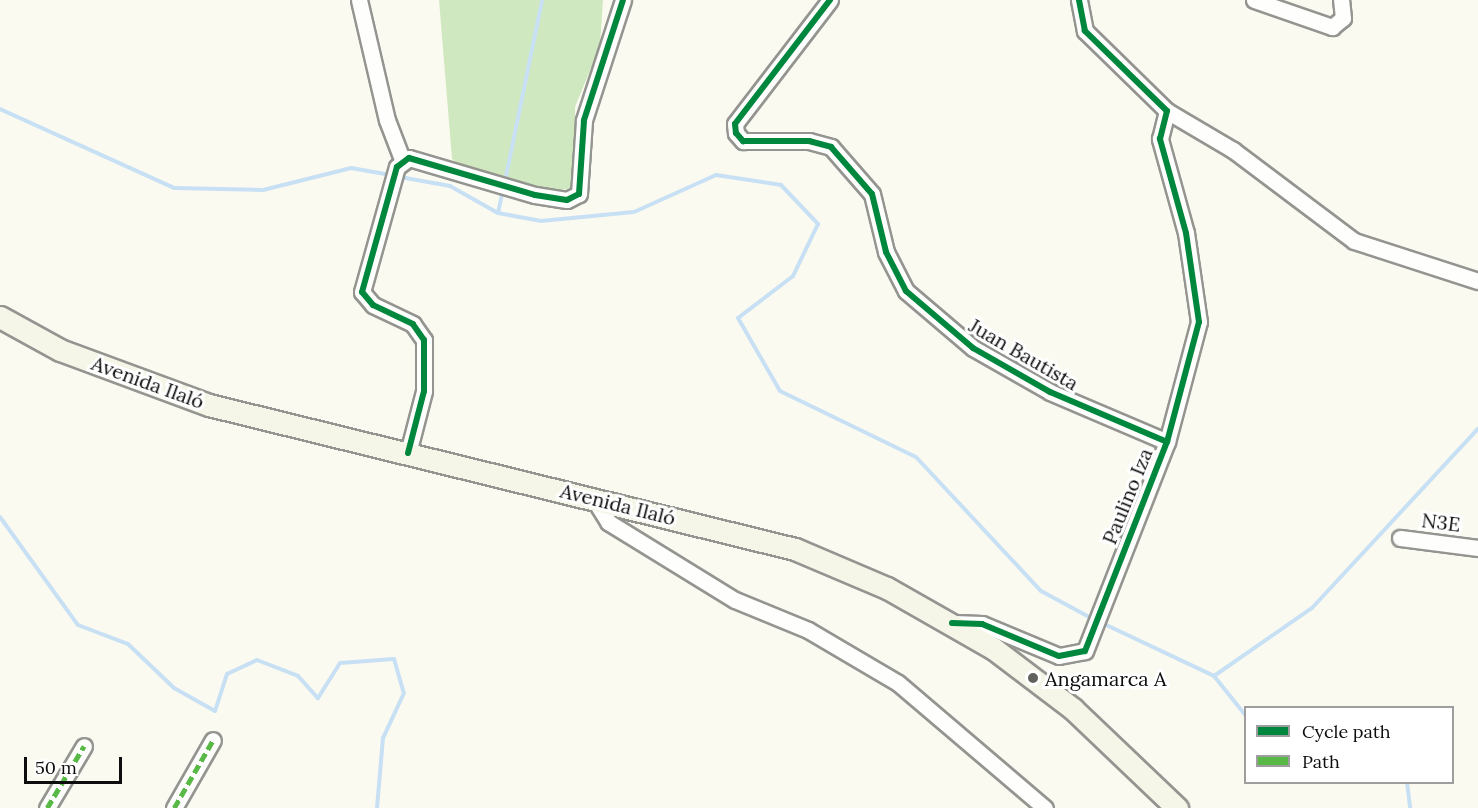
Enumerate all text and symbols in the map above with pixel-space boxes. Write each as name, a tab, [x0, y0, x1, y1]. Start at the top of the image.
street label: Juan Bautista	[965, 313, 1083, 395]
street label: Avenida Ilaló	[89, 351, 207, 413]
street label: Paulino Iza	[1097, 444, 1157, 548]
street label: Avenida Ilaló	[558, 478, 678, 530]
street label: N3E	[1420, 508, 1462, 536]
place label: Angamarca A	[1045, 666, 1166, 690]
marker: Angamarca A	[1026, 671, 1040, 685]
legend	[1244, 706, 1454, 784]
text: Cycle path	[1302, 720, 1391, 743]
scale bar	[27, 745, 124, 783]
text: Path	[1302, 750, 1340, 773]
text: 50 m	[35, 756, 77, 779]

